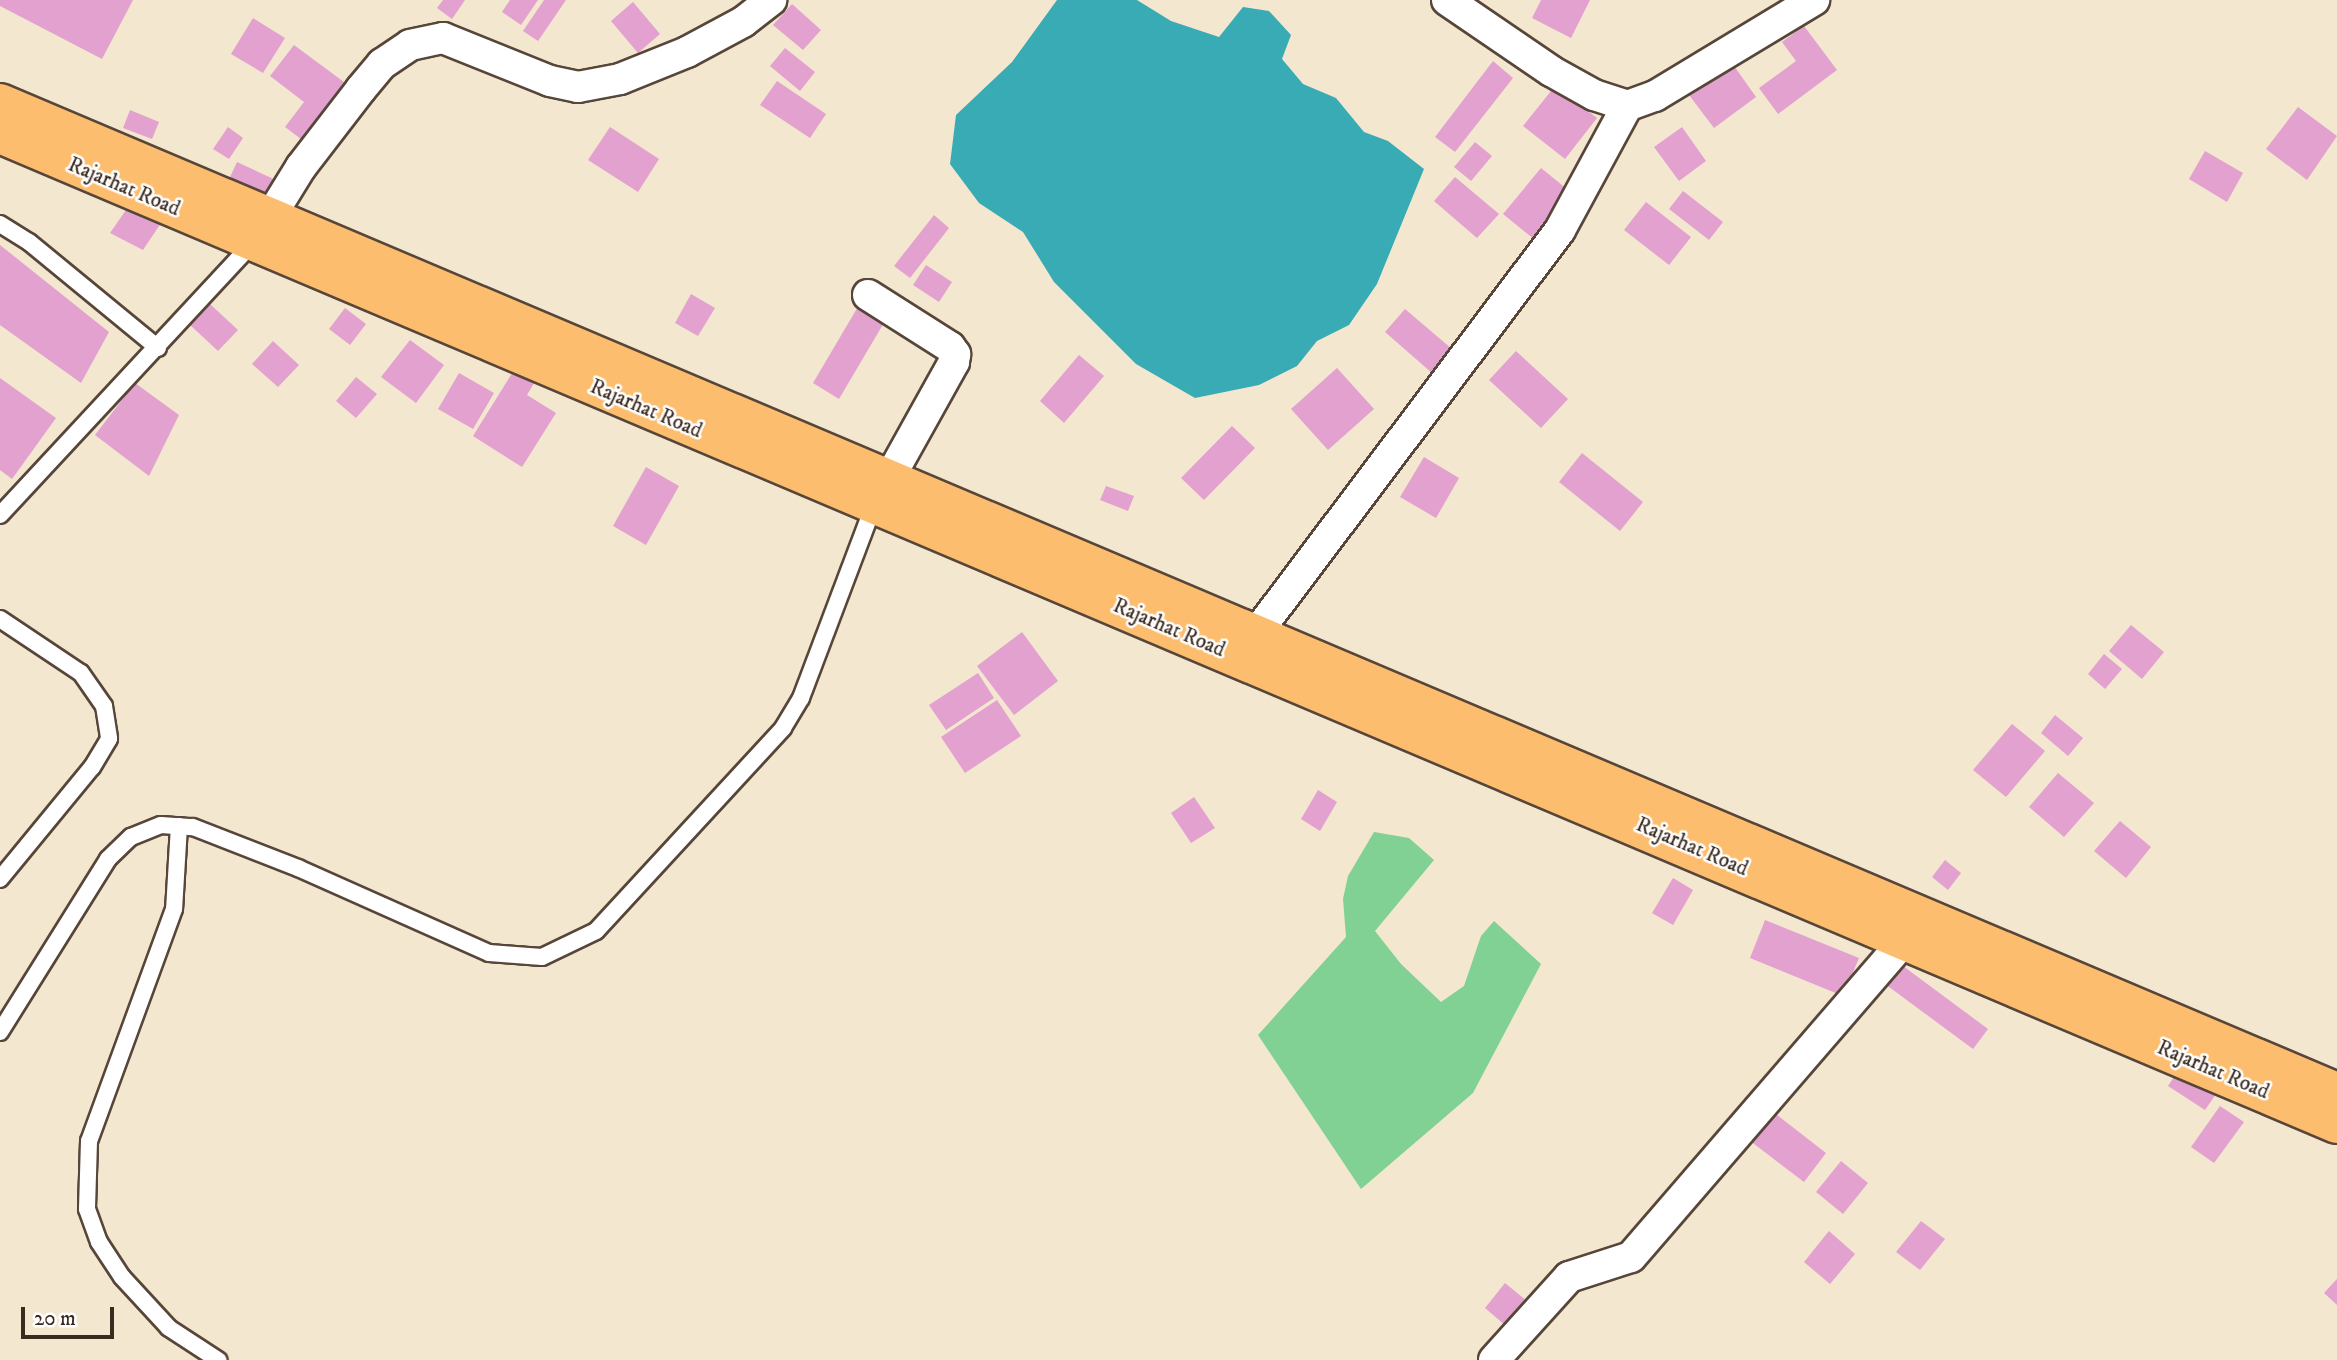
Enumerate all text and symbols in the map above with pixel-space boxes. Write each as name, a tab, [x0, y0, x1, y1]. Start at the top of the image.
street label: Rajarhat Road	[64, 152, 184, 222]
street label: Rajarhat Road	[586, 374, 706, 444]
street label: Rajarhat Road	[1109, 593, 1229, 663]
street label: Rajarhat Road	[1632, 812, 1752, 882]
street label: Rajarhat Road	[2153, 1035, 2273, 1105]
scale bar	[24, 1294, 117, 1338]
text: 20 m	[34, 1306, 76, 1332]

